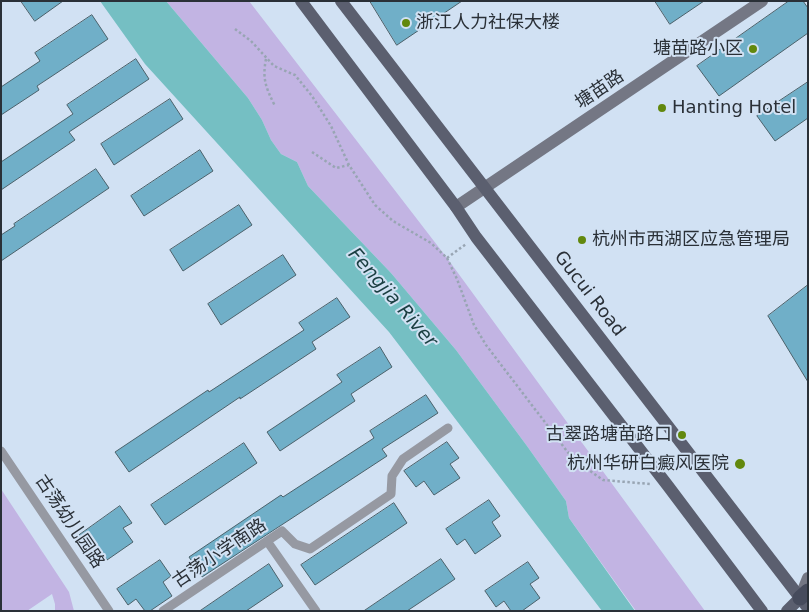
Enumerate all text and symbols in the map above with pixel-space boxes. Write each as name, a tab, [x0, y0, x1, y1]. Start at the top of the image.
place label: 浙江人力社保大楼	[416, 12, 560, 34]
marker: 浙江人力社保大楼	[400, 17, 412, 29]
place label: 塘苗路小区	[653, 38, 743, 60]
marker: 塘苗路小区	[747, 43, 759, 55]
street label: 塘苗路	[572, 66, 628, 114]
place label: Hanting Hotel	[672, 97, 796, 119]
marker: Hanting Hotel	[656, 102, 668, 114]
place label: 杭州市西湖区应急管理局	[592, 229, 790, 251]
marker: 杭州市西湖区应急管理局	[576, 234, 588, 246]
water label: Fengjia River	[343, 244, 441, 352]
street label: Gucui Road	[549, 247, 629, 341]
place label: 古翠路塘苗路口	[546, 424, 672, 446]
marker: 古翠路塘苗路口	[676, 429, 688, 441]
place label: 杭州华研白癜风医院	[567, 453, 729, 475]
marker: 杭州华研白癜风医院	[733, 457, 747, 471]
street label: 古荡幼儿园路	[30, 471, 108, 573]
street label: 古荡小学南路	[169, 515, 271, 593]

